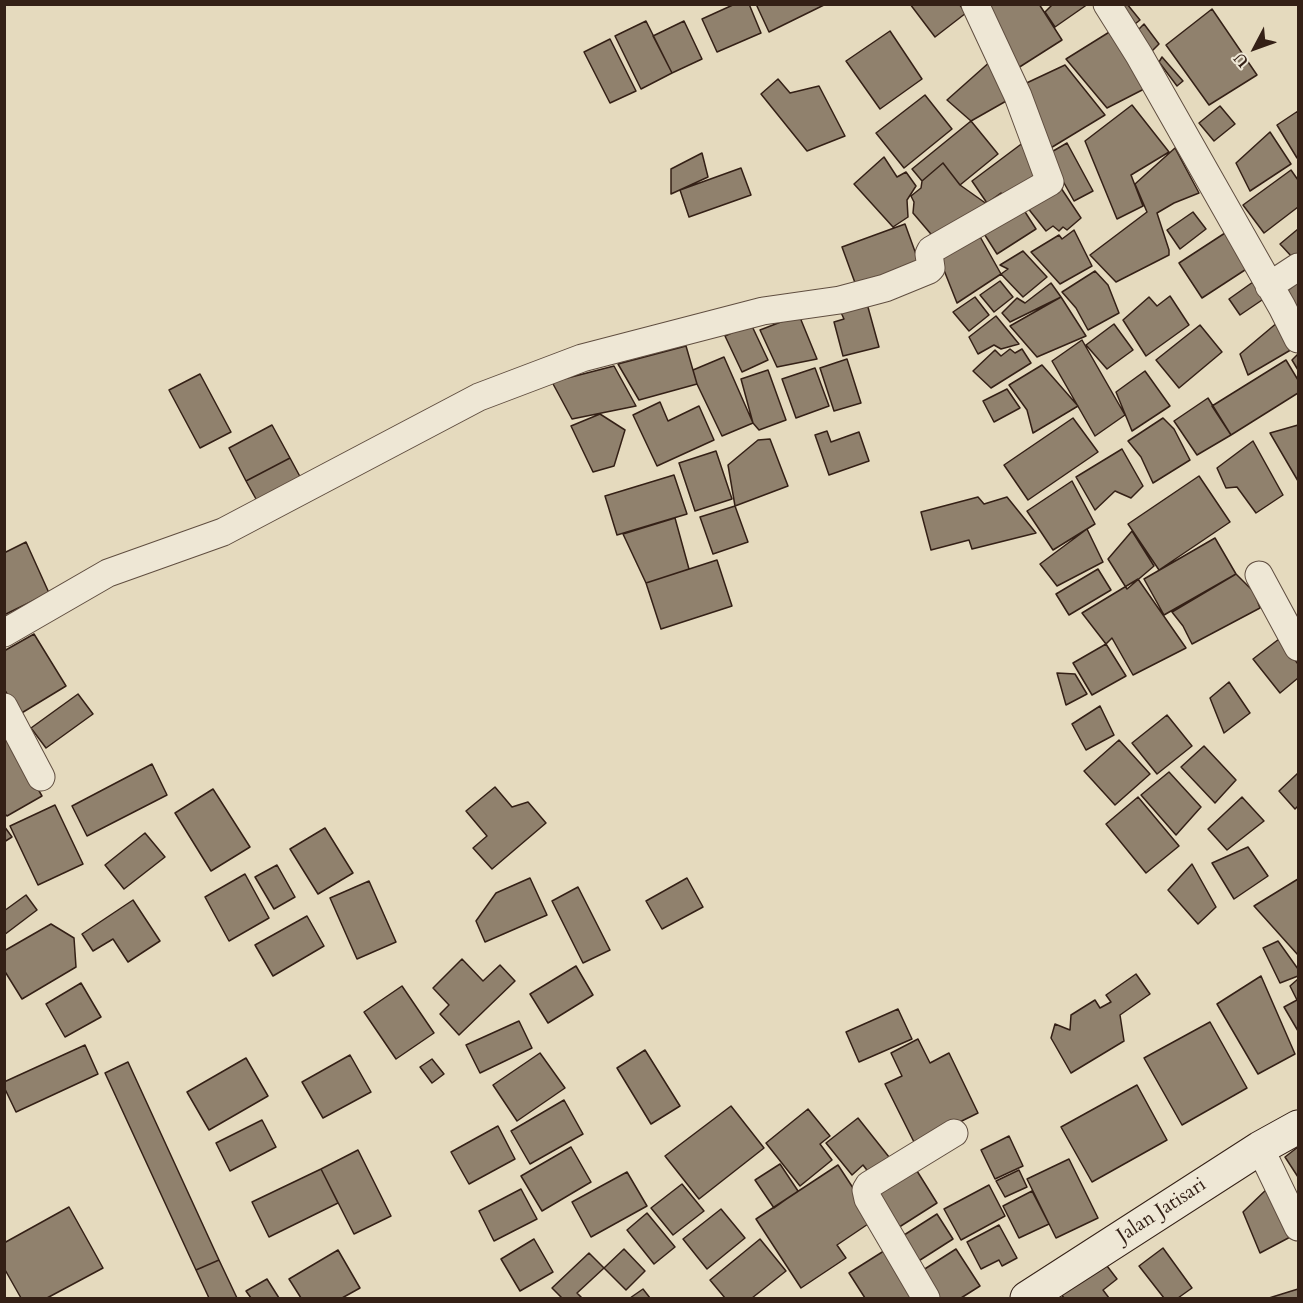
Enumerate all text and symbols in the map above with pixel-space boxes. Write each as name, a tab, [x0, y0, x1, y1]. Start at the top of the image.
north arrow	[1225, 18, 1285, 78]
text: U	[1229, 48, 1254, 72]
street label: Jalan Jatisari	[1113, 1173, 1211, 1249]

